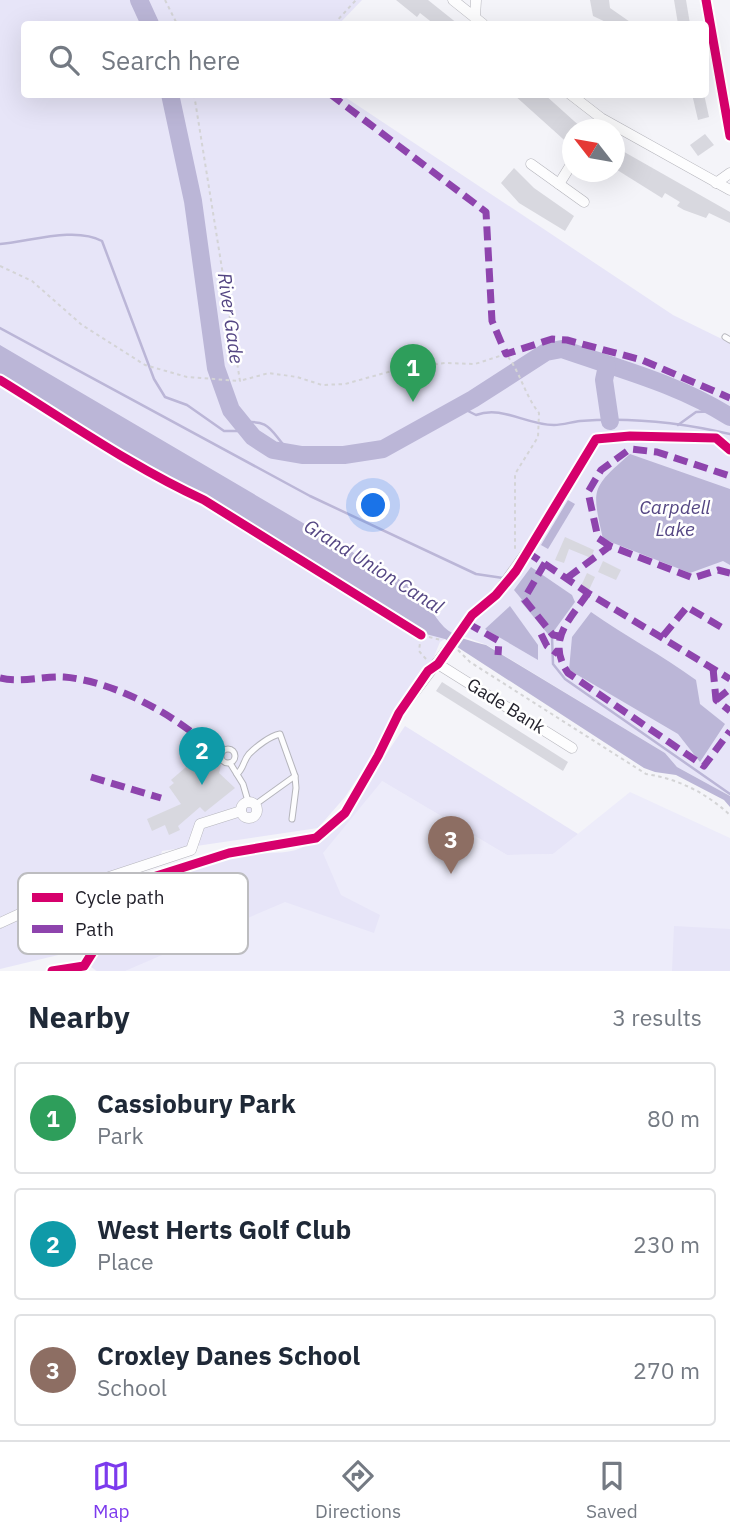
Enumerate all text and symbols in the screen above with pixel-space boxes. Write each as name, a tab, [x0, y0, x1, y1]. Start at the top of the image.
search box	[21, 21, 709, 98]
icon: search	[45, 41, 83, 79]
text: Search here	[101, 43, 240, 77]
north arrow	[562, 119, 625, 182]
water label: River Gade	[213, 271, 249, 365]
pin: 1	[390, 344, 436, 402]
your location	[356, 488, 390, 522]
water label: Carpdell Lake	[640, 495, 710, 541]
water label: Grand Union Canal	[300, 514, 448, 618]
street label: Gade Bank	[463, 673, 550, 739]
pin: 2	[179, 727, 225, 785]
pin: 3	[428, 816, 474, 874]
legend	[18, 873, 248, 954]
text: Cycle path	[75, 885, 164, 909]
text: Path	[75, 917, 114, 941]
text: Nearby	[28, 997, 130, 1036]
text: 3 results	[612, 1002, 702, 1032]
text: Cassiobury Park	[97, 1086, 296, 1120]
text: 1	[46, 1103, 60, 1133]
text: 80 m	[647, 1103, 700, 1133]
text: Park	[97, 1120, 144, 1150]
text: West Herts Golf Club	[97, 1212, 351, 1246]
text: 2	[46, 1229, 60, 1259]
text: 230 m	[633, 1229, 700, 1259]
text: Place	[97, 1246, 154, 1276]
text: Croxley Danes School	[97, 1338, 360, 1372]
text: 3	[46, 1355, 60, 1385]
text: 270 m	[633, 1355, 700, 1385]
text: School	[97, 1372, 167, 1402]
tab: Map	[92, 1457, 130, 1523]
tab: Directions	[315, 1457, 401, 1523]
tab: Saved	[586, 1457, 638, 1523]

